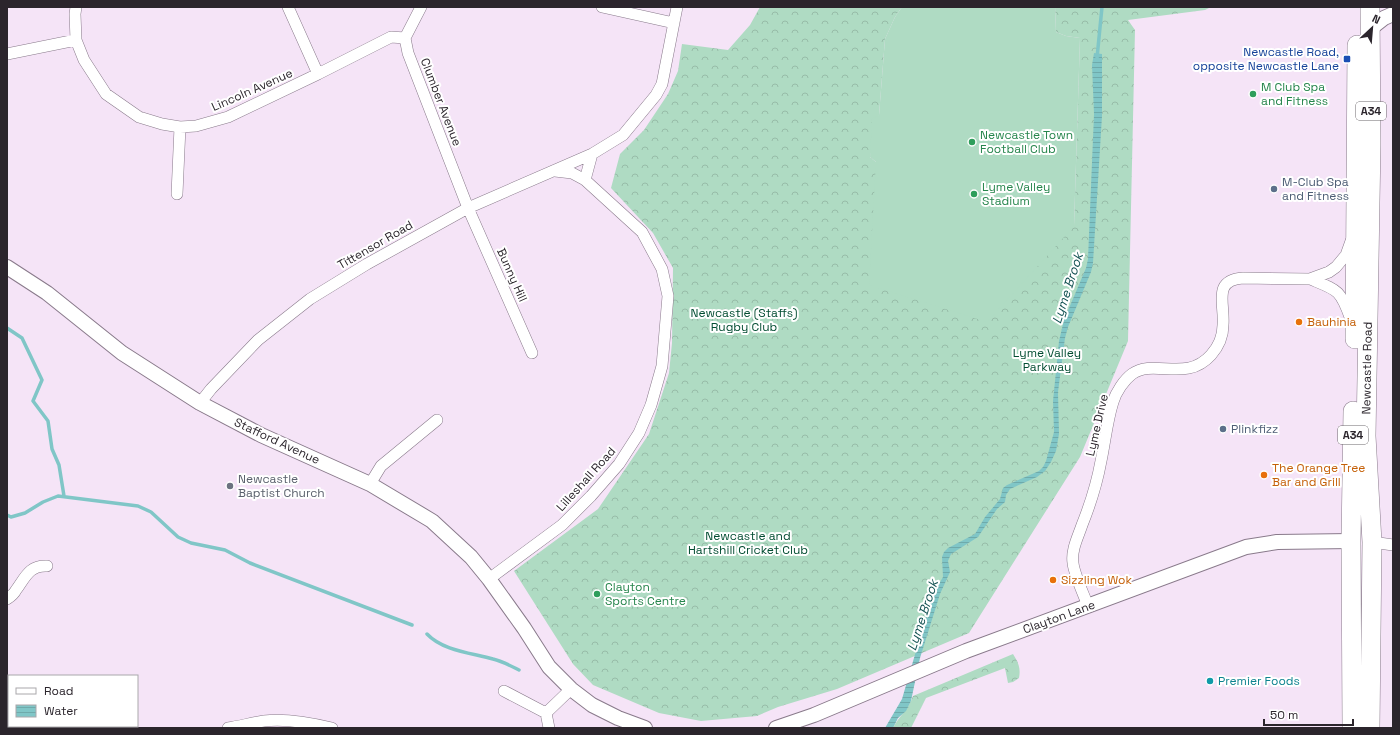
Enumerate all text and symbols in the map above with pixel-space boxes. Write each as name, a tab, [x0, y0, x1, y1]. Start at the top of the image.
north arrow	[1352, 8, 1392, 48]
text: N	[1370, 11, 1383, 27]
place label: Newcastle Road, opposite Newcastle Lane	[1193, 44, 1339, 74]
marker: Newcastle Road, opposite Newcastle Lane	[1342, 54, 1352, 64]
street label: Clumber Avenue	[417, 56, 465, 148]
street label: Lincoln Avenue	[209, 65, 295, 115]
place label: M Club Spa and Fitness	[1261, 79, 1328, 109]
marker: M Club Spa and Fitness	[1248, 89, 1258, 99]
road number: A34	[1356, 102, 1386, 120]
place label: Newcastle Town Football Club	[980, 127, 1073, 157]
marker: Newcastle Town Football Club	[967, 137, 977, 147]
place label: M-Club Spa and Fitness	[1282, 174, 1349, 204]
place label: Lyme Valley Stadium	[982, 179, 1050, 209]
marker: M-Club Spa and Fitness	[1269, 184, 1279, 194]
marker: Lyme Valley Stadium	[969, 189, 979, 199]
street label: Tittensor Road	[334, 217, 416, 273]
street label: Bunny Hill	[493, 246, 531, 304]
water label: Lyme Brook	[1048, 249, 1088, 326]
park label: Newcastle (Staffs) Rugby Club	[690, 305, 798, 335]
place label: Bauhinia	[1307, 314, 1357, 330]
marker: Bauhinia	[1294, 317, 1304, 327]
street label: Newcastle Road	[1358, 321, 1376, 415]
park label: Lyme Valley Parkway	[1013, 345, 1081, 375]
street label: Lyme Drive	[1082, 392, 1112, 458]
street label: Stafford Avenue	[231, 414, 323, 468]
place label: Plinkfizz	[1231, 421, 1278, 437]
marker: Plinkfizz	[1218, 424, 1228, 434]
road number: A34	[1338, 426, 1368, 444]
street label: Lilleshall Road	[553, 443, 619, 515]
place label: The Orange Tree Bar and Grill	[1272, 460, 1365, 490]
marker: The Orange Tree Bar and Grill	[1259, 470, 1269, 480]
place label: Newcastle Baptist Church	[238, 471, 325, 501]
marker: Newcastle Baptist Church	[225, 481, 235, 491]
park label: Newcastle and Hartshill Cricket Club	[688, 528, 808, 558]
place label: Sizzling Wok	[1061, 572, 1132, 588]
marker: Sizzling Wok	[1048, 575, 1058, 585]
water label: Lyme Brook	[903, 576, 943, 653]
place label: Clayton Sports Centre	[605, 579, 686, 609]
marker: Clayton Sports Centre	[592, 589, 602, 599]
street label: Clayton Lane	[1021, 597, 1097, 637]
place label: Premier Foods	[1218, 673, 1300, 689]
legend	[8, 675, 138, 727]
marker: Premier Foods	[1205, 676, 1215, 686]
text: Road	[44, 683, 73, 699]
scale bar	[1264, 701, 1353, 727]
text: Water	[44, 703, 78, 719]
text: 50 m	[1270, 707, 1298, 723]

